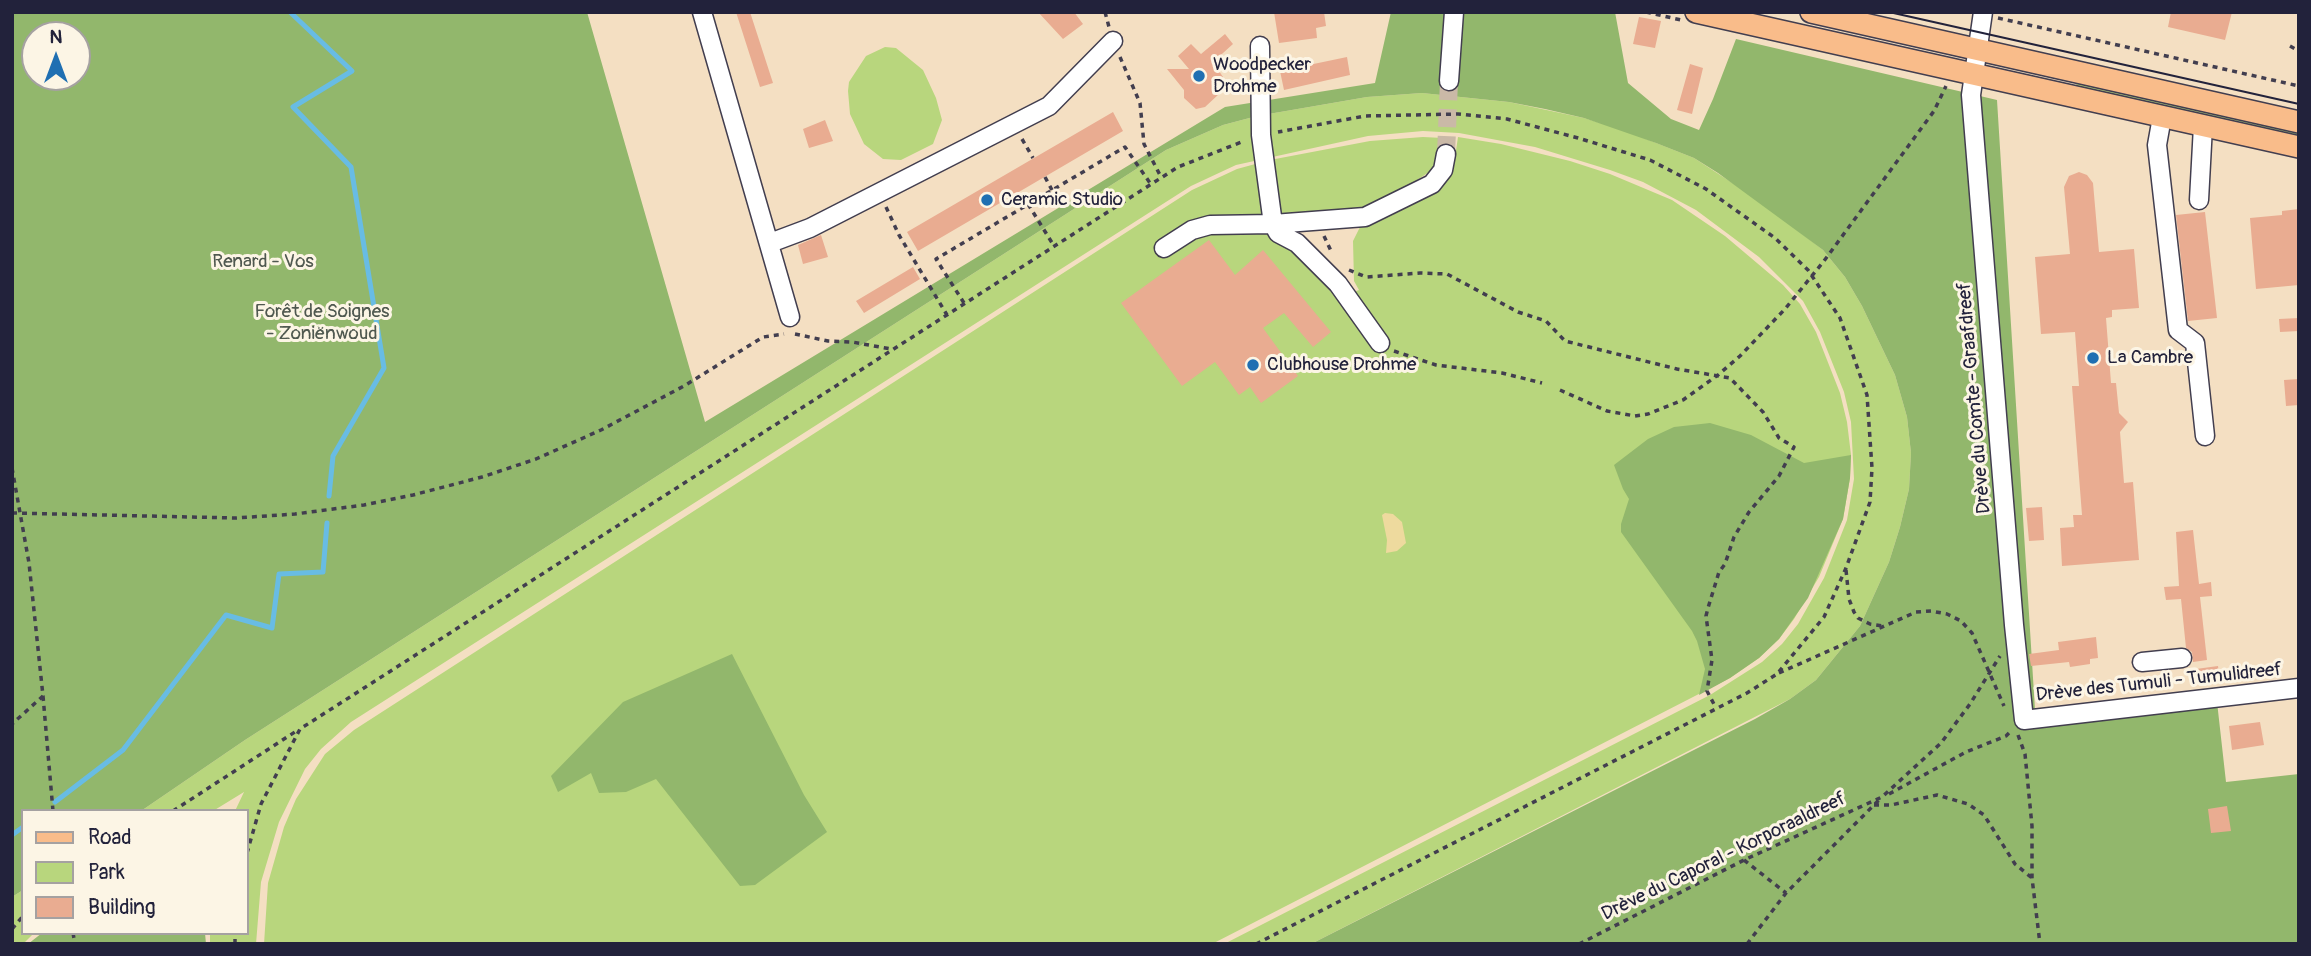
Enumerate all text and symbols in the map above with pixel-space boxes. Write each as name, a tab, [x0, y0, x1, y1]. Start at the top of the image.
north arrow	[21, 21, 91, 91]
text: N	[50, 25, 62, 49]
place label: Woodpecker Drohme	[1213, 54, 1311, 98]
marker: Woodpecker Drohme	[1191, 68, 1207, 84]
place label: Ceramic Studio	[1001, 189, 1123, 211]
marker: Ceramic Studio	[979, 192, 995, 208]
park label: Renard - Vos	[212, 251, 314, 273]
street label: Drève du Comte - Graafdreef	[1954, 281, 1996, 515]
park label: Forêt de Soignes - Zoniënwoud	[254, 301, 390, 345]
place label: La Cambre	[2107, 347, 2193, 369]
marker: La Cambre	[2085, 350, 2101, 366]
place label: Clubhouse Drohme	[1267, 354, 1416, 376]
marker: Clubhouse Drohme	[1245, 357, 1261, 373]
street label: Drève des Tumuli - Tumulidreef	[2035, 659, 2283, 707]
street label: Drève du Caporal - Korporaaldreef	[1598, 788, 1850, 926]
legend	[21, 809, 248, 935]
text: Road	[88, 824, 132, 851]
text: Park	[88, 859, 125, 886]
text: Building	[88, 894, 155, 921]

